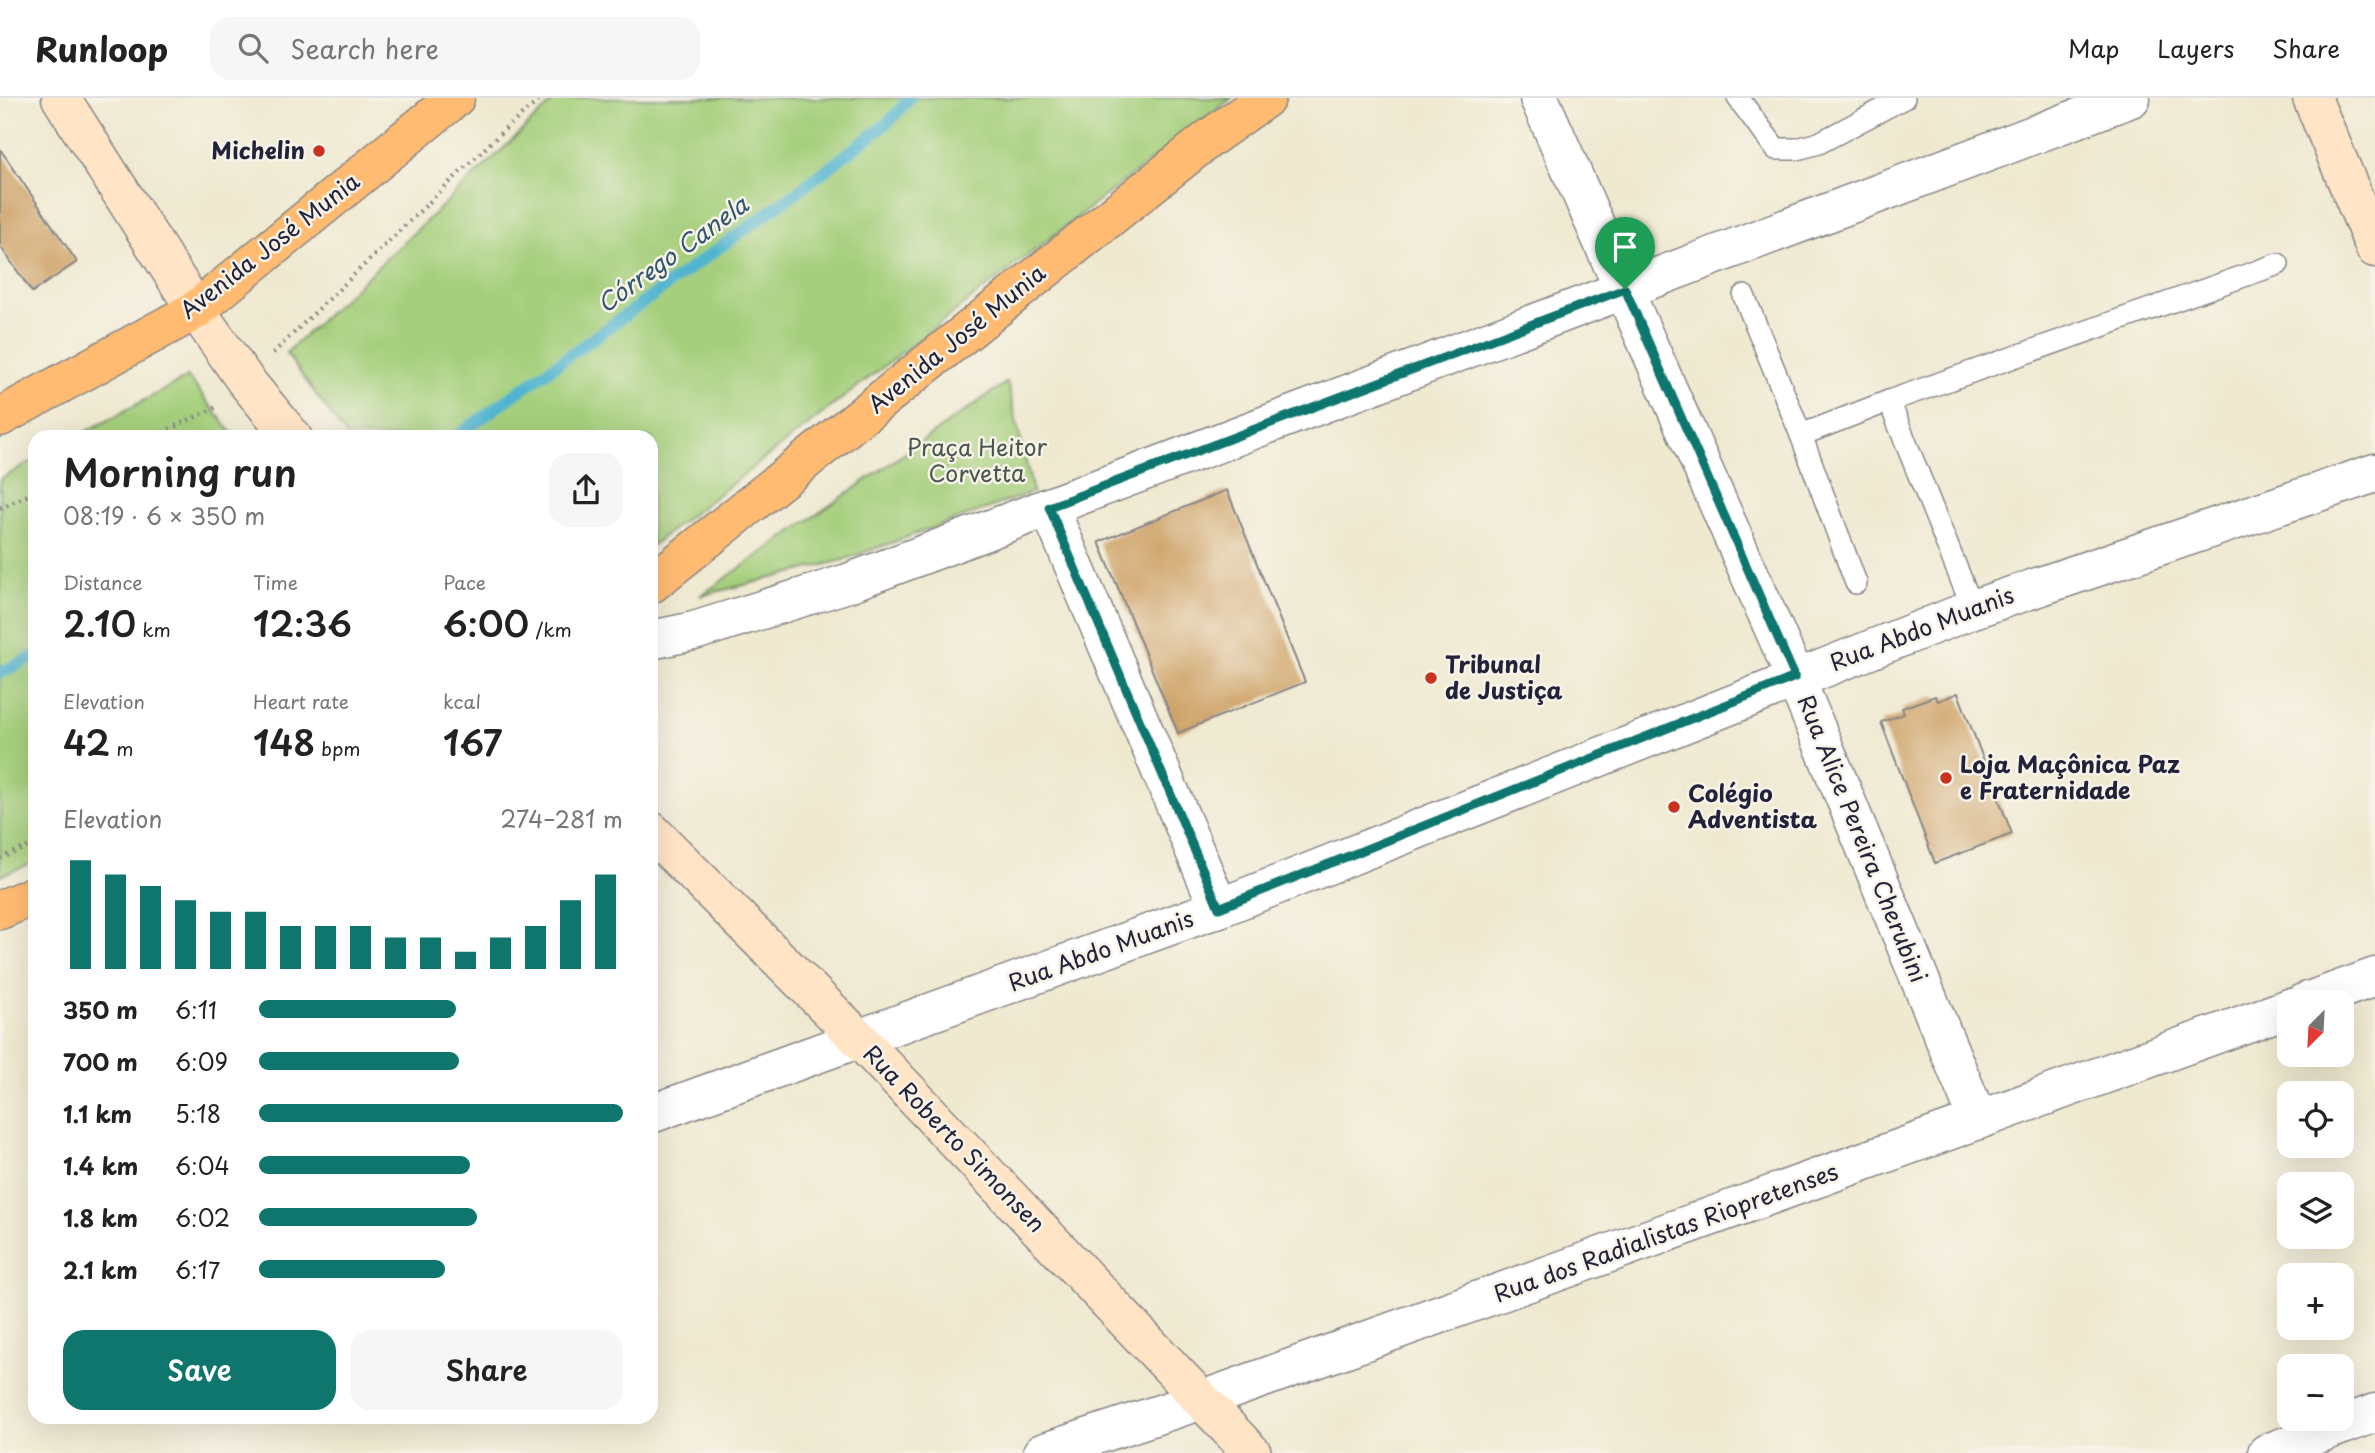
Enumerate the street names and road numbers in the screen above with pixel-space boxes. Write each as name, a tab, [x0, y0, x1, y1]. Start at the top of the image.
street label: Avenida José Munia	[172, 163, 367, 326]
street label: Avenida José Munia	[860, 255, 1053, 421]
street label: Rua Abdo Muanis	[1824, 576, 2019, 679]
street label: Rua Alice Pereira Cherubini	[1790, 689, 1937, 987]
street label: Rua Abdo Muanis	[1003, 900, 1198, 999]
street label: Rua Roberto Simonsen	[856, 1036, 1054, 1240]
street label: Rua dos Radialistas Riopretenses	[1488, 1153, 1843, 1310]

